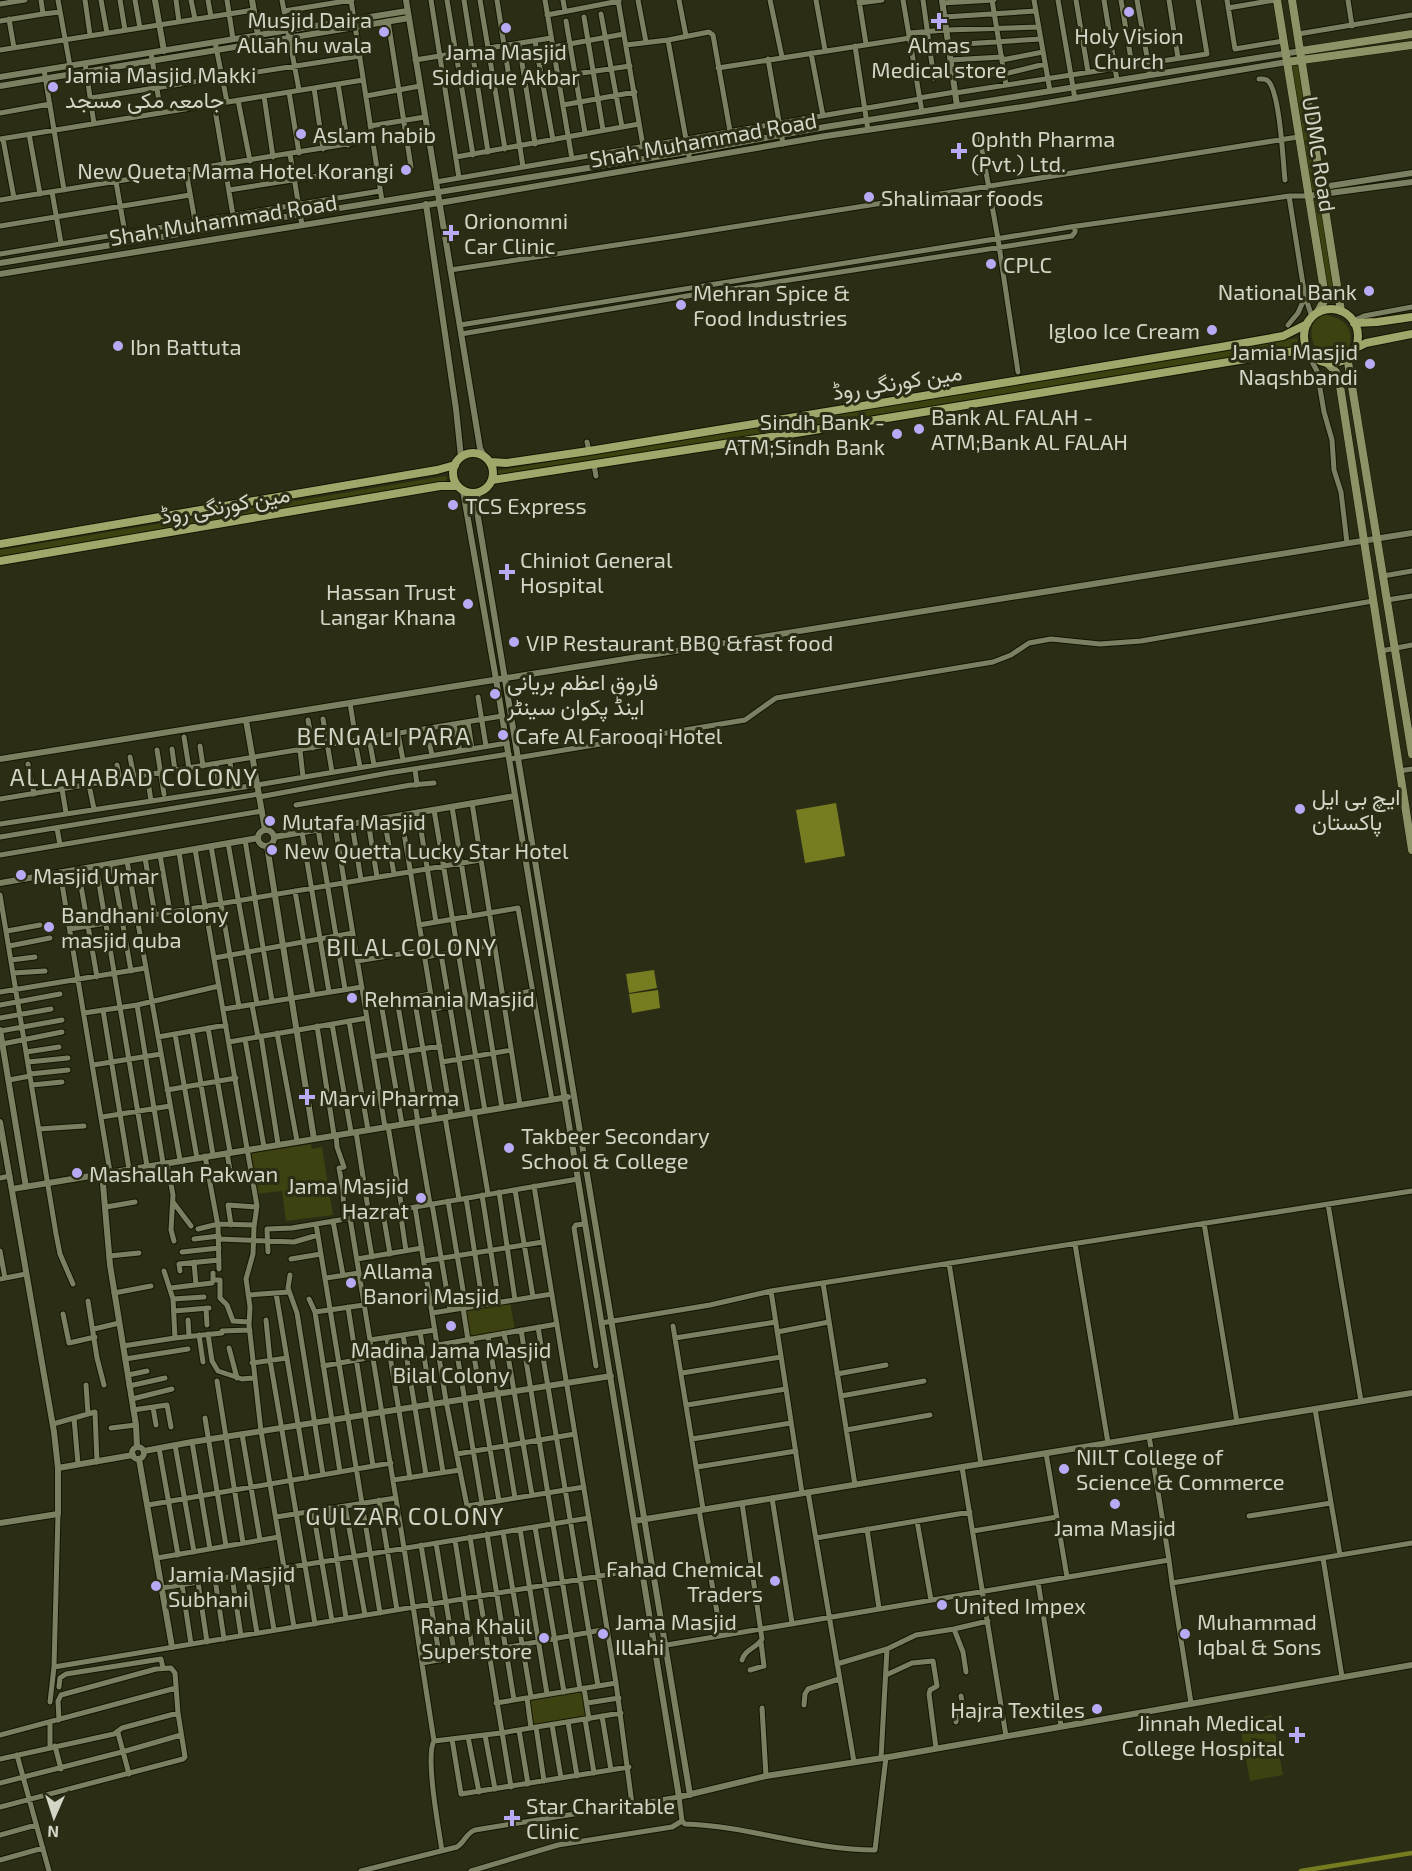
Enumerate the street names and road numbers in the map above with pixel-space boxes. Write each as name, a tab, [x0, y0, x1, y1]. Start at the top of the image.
street label: UDMC Road	[1298, 94, 1342, 214]
street label: Shah Muhammad Road	[587, 106, 819, 172]
street label: Shah Muhammad Road	[107, 188, 339, 250]
street label: مین کورنگی روڈ	[830, 358, 964, 406]
street label: مین کورنگی روڈ	[158, 480, 292, 530]

